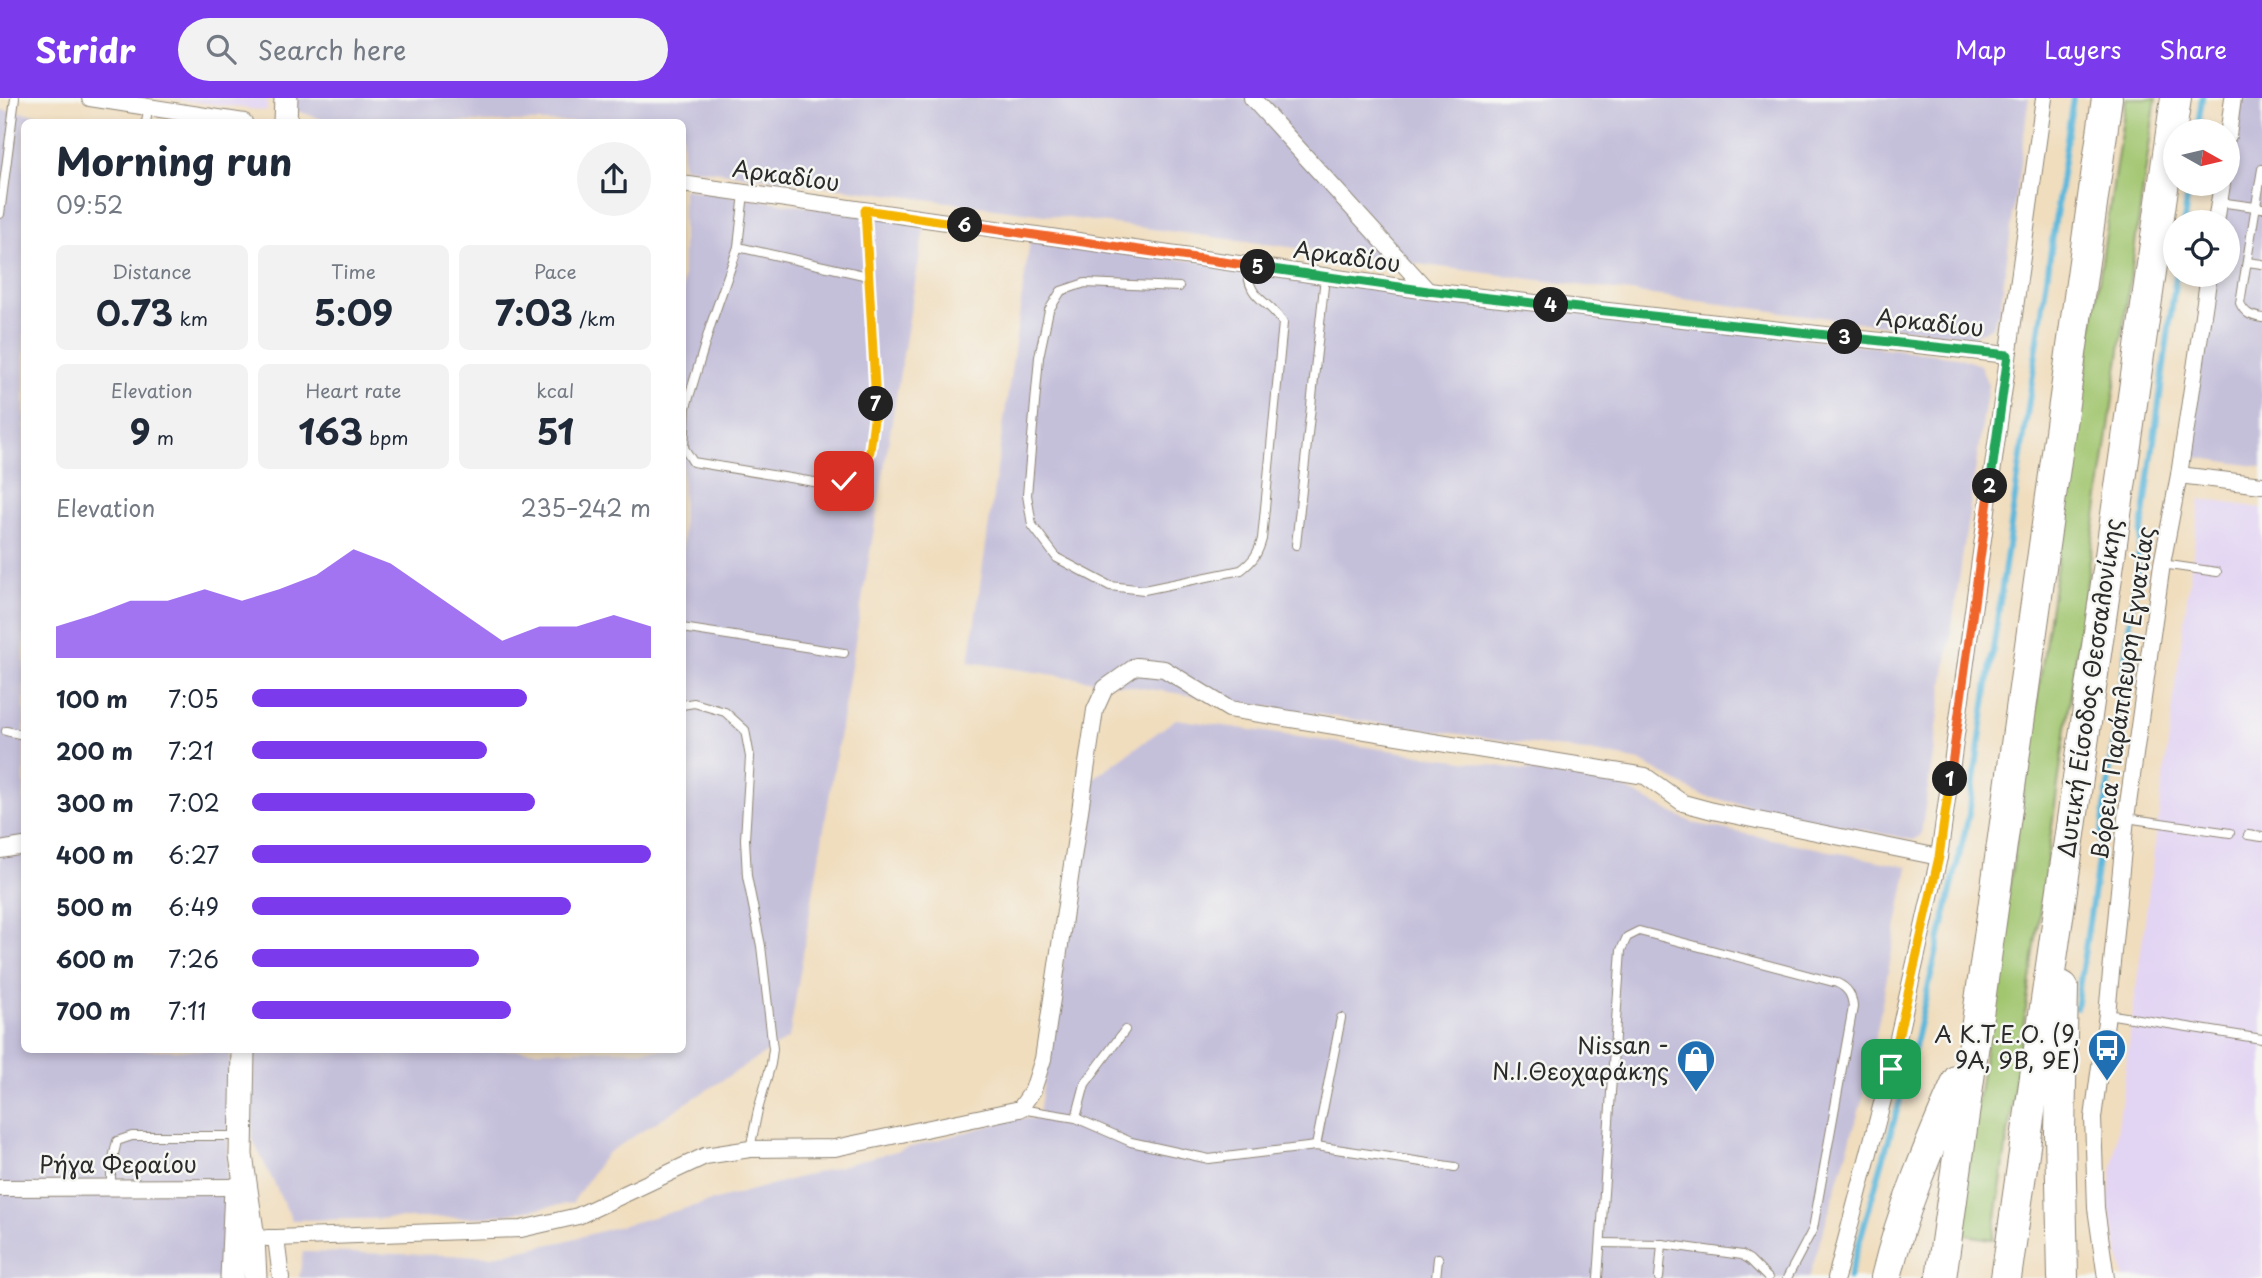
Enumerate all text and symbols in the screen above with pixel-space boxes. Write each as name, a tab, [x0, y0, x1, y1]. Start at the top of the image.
search box	[178, 18, 668, 81]
text: Stridr	[35, 24, 136, 74]
icon: search	[202, 30, 240, 68]
text: Search here	[258, 30, 406, 69]
text: Map	[1955, 31, 2006, 67]
text: Layers	[2044, 31, 2121, 67]
text: Share	[2159, 31, 2227, 67]
north arrow	[2163, 119, 2240, 196]
map controls	[2163, 119, 2240, 287]
text: Morning run	[56, 132, 292, 189]
button: share	[577, 142, 651, 216]
street label: Αρκαδίου	[730, 150, 842, 199]
text: 09:52	[56, 187, 123, 222]
pin: 6	[948, 208, 982, 242]
text: 6	[958, 210, 971, 238]
button: locate	[2163, 210, 2240, 287]
street label: Αρκαδίου	[1291, 231, 1403, 280]
pin: 5	[1240, 250, 1276, 284]
text: 5	[1251, 252, 1264, 280]
text: Distance	[112, 257, 192, 285]
text: Time	[331, 257, 376, 285]
text: Pace	[534, 257, 577, 285]
text: 0.73	[96, 285, 173, 338]
text: 5:09	[314, 285, 393, 338]
text: 7:03	[495, 285, 573, 338]
pin: 4	[1534, 288, 1568, 322]
text: 4	[1544, 290, 1557, 318]
street label: Αρκαδίου	[1875, 298, 1986, 345]
text: km	[173, 304, 208, 332]
text: /km	[573, 304, 616, 332]
pin: 3	[1828, 320, 1862, 354]
text: 3	[1838, 322, 1851, 350]
text: Elevation	[111, 376, 193, 404]
text: Heart rate	[306, 376, 401, 404]
text: kcal	[536, 376, 574, 404]
pin: 7	[858, 386, 894, 422]
text: 7	[870, 389, 881, 417]
text: 9	[130, 404, 151, 457]
text: 163	[298, 404, 363, 457]
text: 51	[536, 404, 574, 457]
text: m	[151, 423, 174, 451]
text: bpm	[363, 423, 409, 451]
pin	[814, 451, 874, 511]
icon: check	[825, 462, 863, 500]
pin: 2	[1972, 468, 2008, 504]
text: 2	[1983, 471, 1996, 499]
text: Elevation	[56, 490, 155, 525]
text: 235–242 m	[521, 490, 651, 525]
street label: Δυτική Είσοδος Θεσσαλονίκης	[2047, 516, 2130, 860]
street label: Βόρεια Παράπλευρη Εγνατίας	[2081, 524, 2162, 862]
text: 100 m	[56, 681, 128, 716]
text: 7:05	[168, 681, 219, 716]
text: 200 m	[56, 733, 133, 768]
text: 7:21	[168, 733, 214, 768]
pin: 1	[1932, 762, 1968, 796]
text: 1	[1945, 764, 1954, 792]
text: 300 m	[56, 785, 134, 820]
text: 7:02	[168, 785, 220, 820]
text: 400 m	[56, 837, 134, 872]
text: 6:27	[168, 837, 219, 872]
text: 500 m	[56, 889, 133, 924]
text: 6:49	[168, 889, 219, 924]
text: 600 m	[56, 941, 134, 976]
text: 7:26	[168, 941, 219, 976]
text: 700 m	[56, 993, 131, 1028]
text: 7:11	[168, 993, 207, 1028]
place label: Α Κ.Τ.Ε.Ο. (9, 9Α, 9Β, 9Ε)	[1934, 1016, 2080, 1077]
place label: Nissan - Ν.Ι.Θεοχαράκης	[1492, 1027, 1669, 1088]
bus stop icon: Α Κ.Τ.Ε.Ο. (9, 9Α, 9Β, 9Ε)	[2086, 1027, 2128, 1082]
shop icon: Nissan - Ν.Ι.Θεοχαράκης	[1675, 1038, 1717, 1093]
pin	[1861, 1039, 1921, 1099]
icon: arrive	[1872, 1050, 1910, 1088]
street label: Ρήγα Φεραίου	[39, 1146, 197, 1181]

